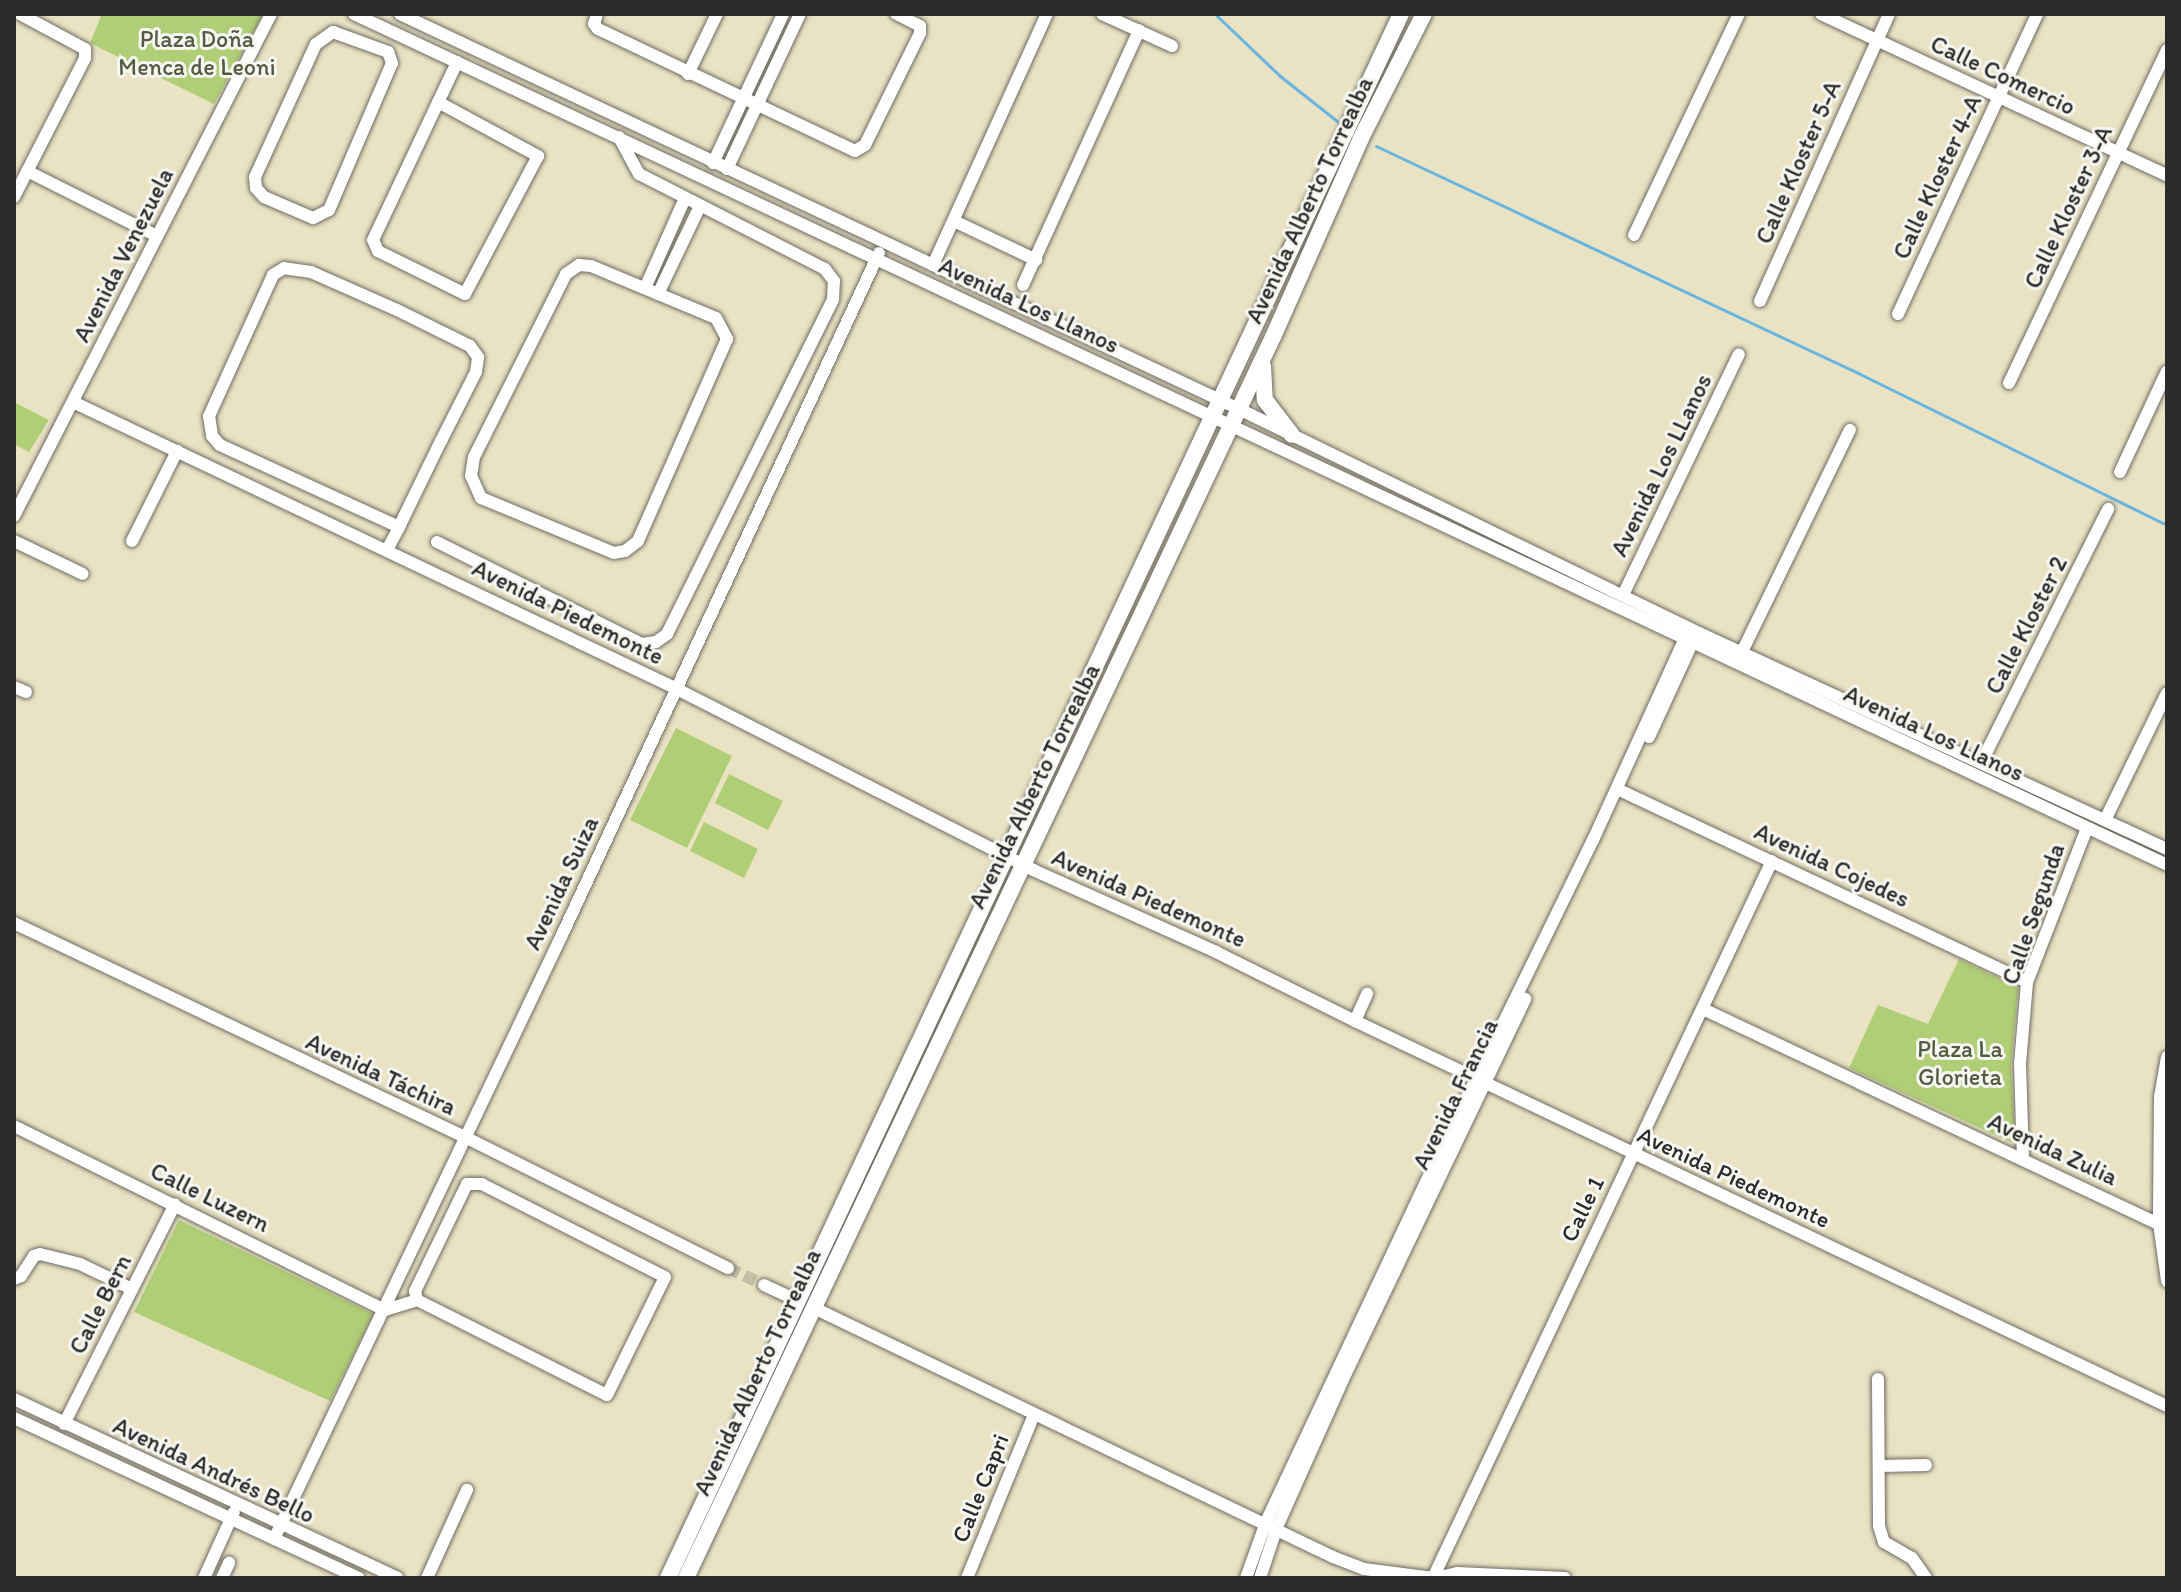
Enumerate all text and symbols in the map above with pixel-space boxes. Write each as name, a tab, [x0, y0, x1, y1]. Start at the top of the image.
park label: Plaza Doña Menca de Leoni	[118, 25, 276, 81]
street label: Calle Comercio	[1926, 29, 2080, 121]
street label: Avenida Alberto Torrealba	[1239, 73, 1379, 327]
street label: Calle Kloster 5-A	[1749, 76, 1847, 248]
street label: Calle Kloster 4-A	[1886, 90, 1988, 264]
street label: Calle Kloster 3-A	[2018, 121, 2118, 293]
street label: Avenida Venezuela	[67, 163, 179, 347]
street label: Avenida Los Llanos	[934, 251, 1124, 359]
street label: Avenida Los LLanos	[1604, 368, 1718, 562]
street label: Calle Kloster 2	[1979, 551, 2073, 699]
street label: Avenida Piedemonte	[468, 553, 668, 671]
street label: Avenida Alberto Torrealba	[962, 660, 1106, 912]
street label: Avenida Los Llanos	[1839, 679, 2029, 787]
street label: Avenida Suiza	[518, 812, 604, 954]
street label: Avenida Cojedes	[1750, 817, 1914, 913]
street label: Calle Segunda	[1995, 840, 2071, 988]
street label: Avenida Piedemonte	[1048, 842, 1250, 954]
street label: Avenida Francia	[1406, 1014, 1504, 1174]
street label: Avenida Táchira	[301, 1027, 461, 1121]
park label: Plaza La Glorieta	[1917, 1035, 2003, 1091]
street label: Avenida Zulia	[1984, 1106, 2122, 1192]
street label: Avenida Piedemonte	[1633, 1120, 1835, 1234]
street label: Calle Luzern	[146, 1156, 274, 1238]
street label: Calle 1	[1554, 1171, 1610, 1247]
street label: Avenida Alberto Torrealba	[687, 1245, 827, 1499]
street label: Calle Bern	[63, 1250, 137, 1358]
street label: Avenida Andrés Bello	[109, 1411, 319, 1529]
street label: Calle Capri	[945, 1430, 1015, 1546]

